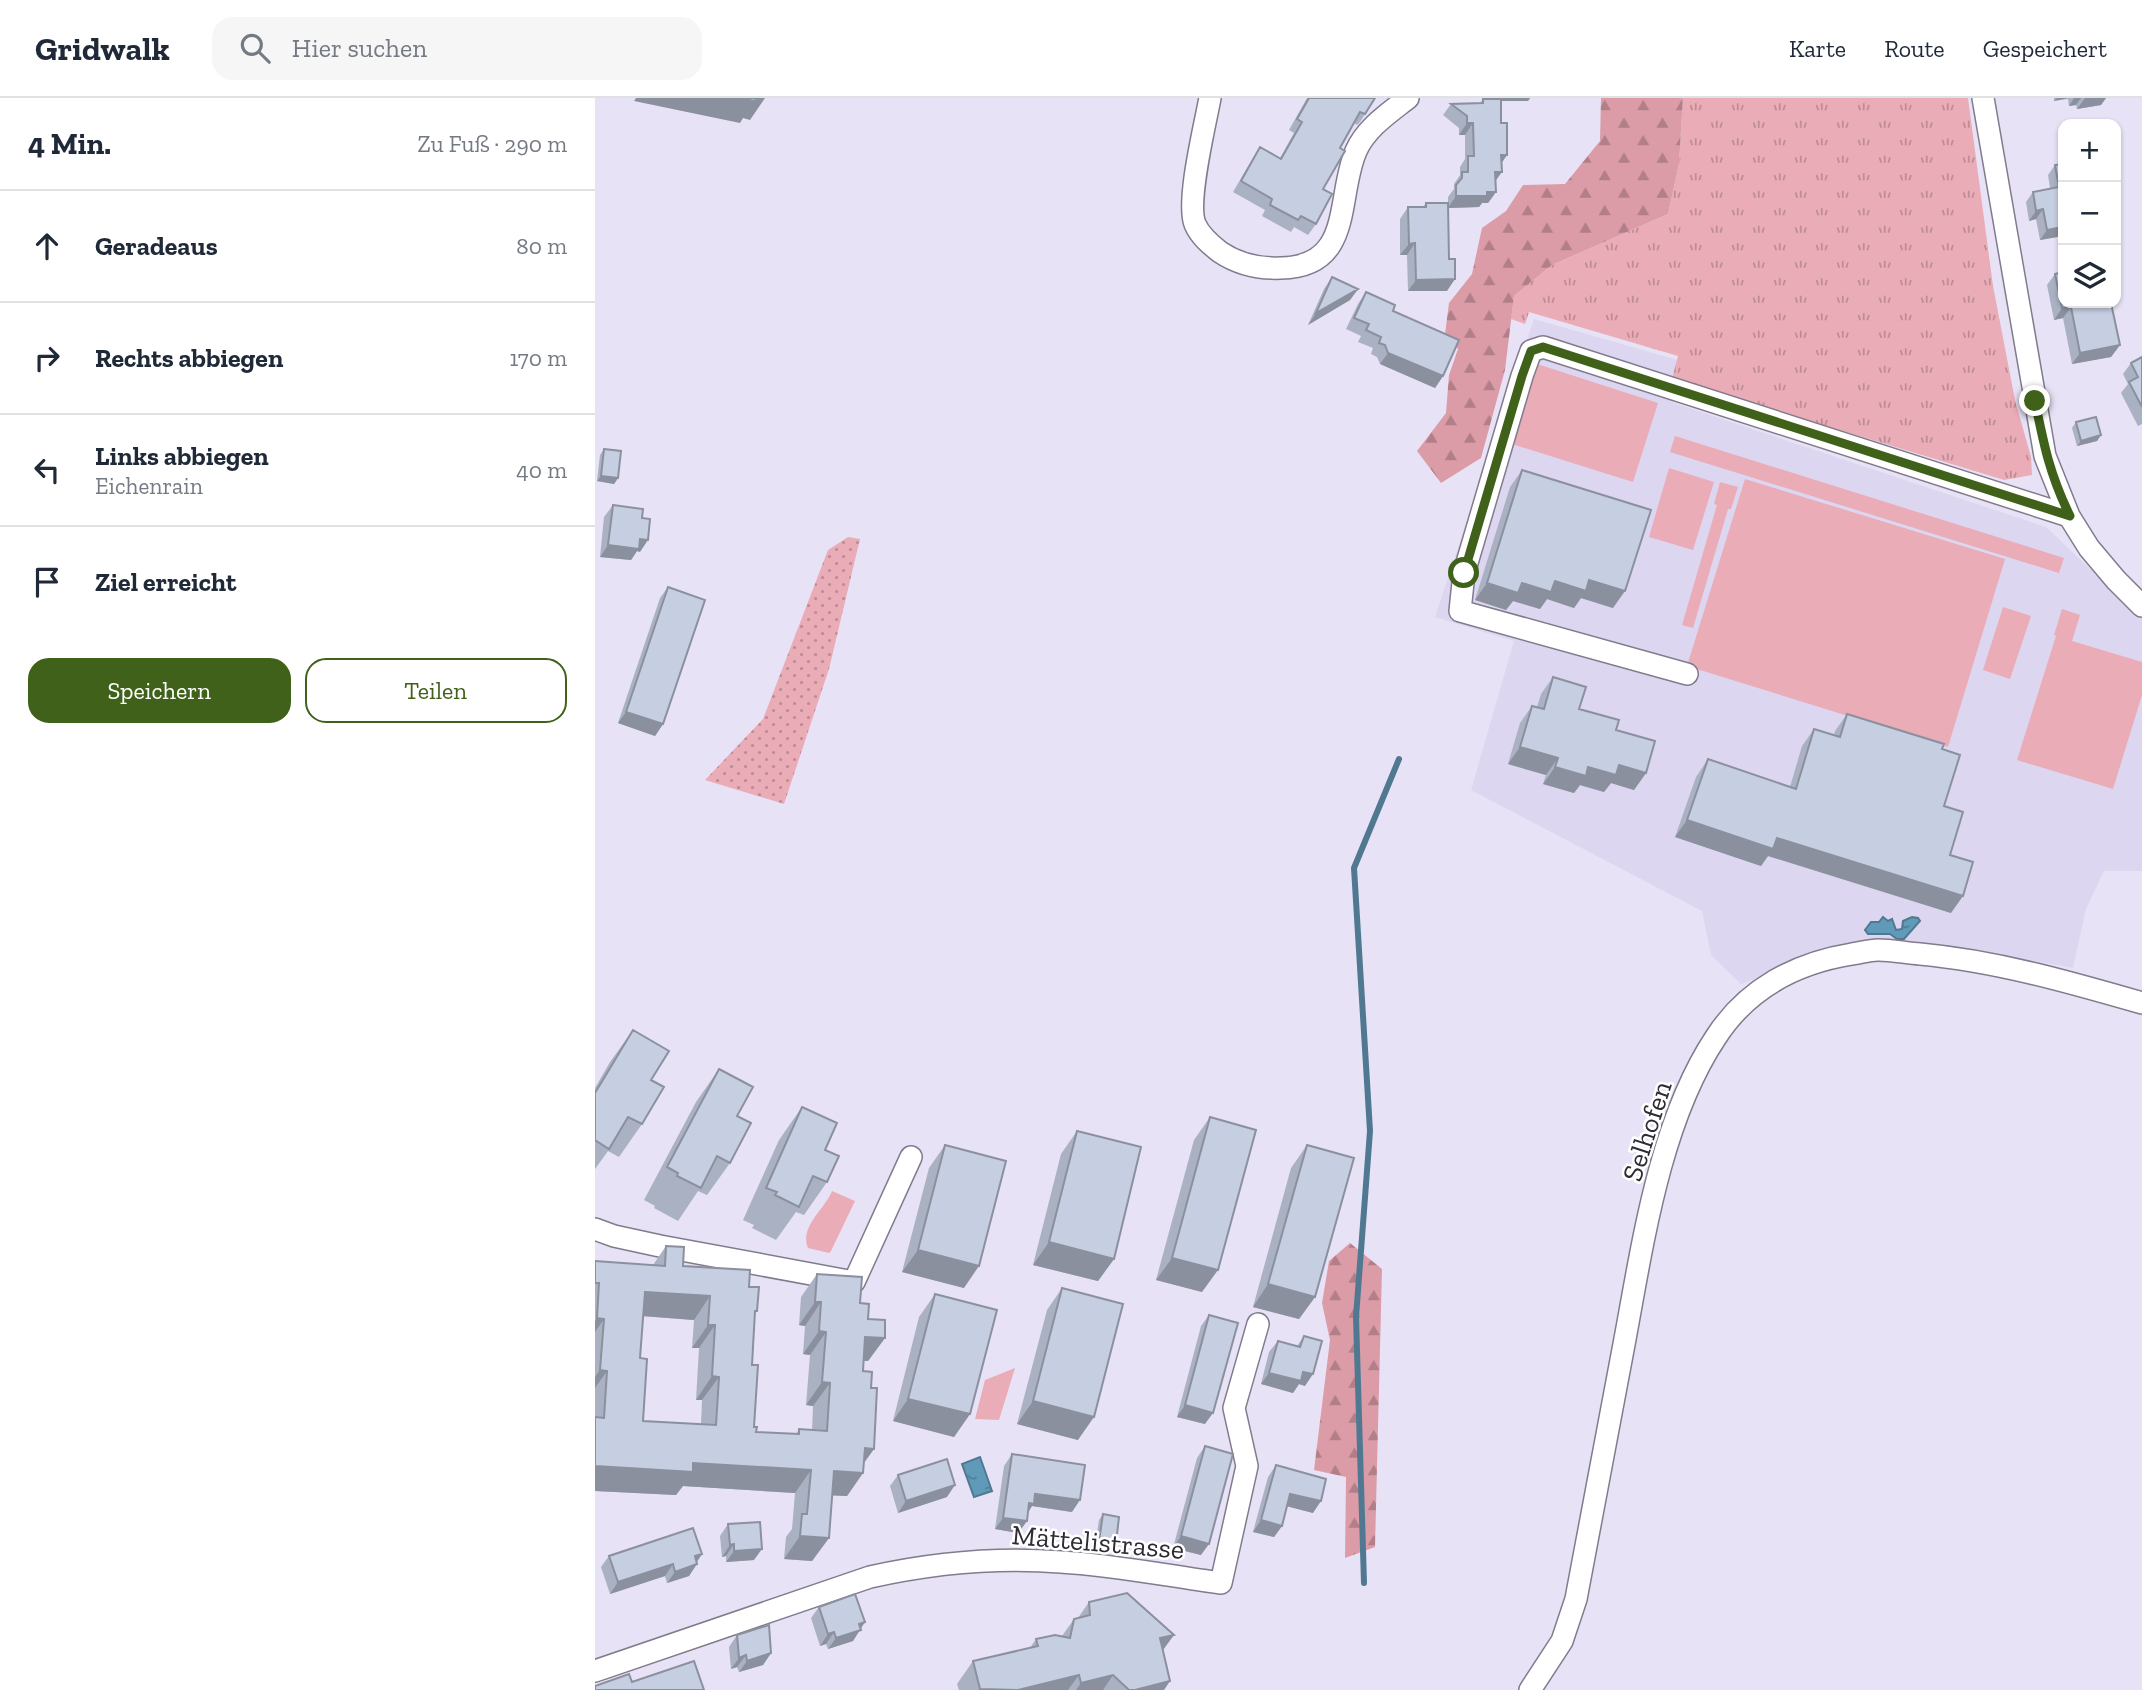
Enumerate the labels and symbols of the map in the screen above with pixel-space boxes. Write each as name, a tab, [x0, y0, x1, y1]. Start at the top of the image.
route end	[2019, 385, 2050, 416]
route start	[1448, 557, 1479, 588]
street label: Selhofen	[1615, 1077, 1679, 1185]
street label: Mättelistrasse	[1010, 1518, 1186, 1566]

